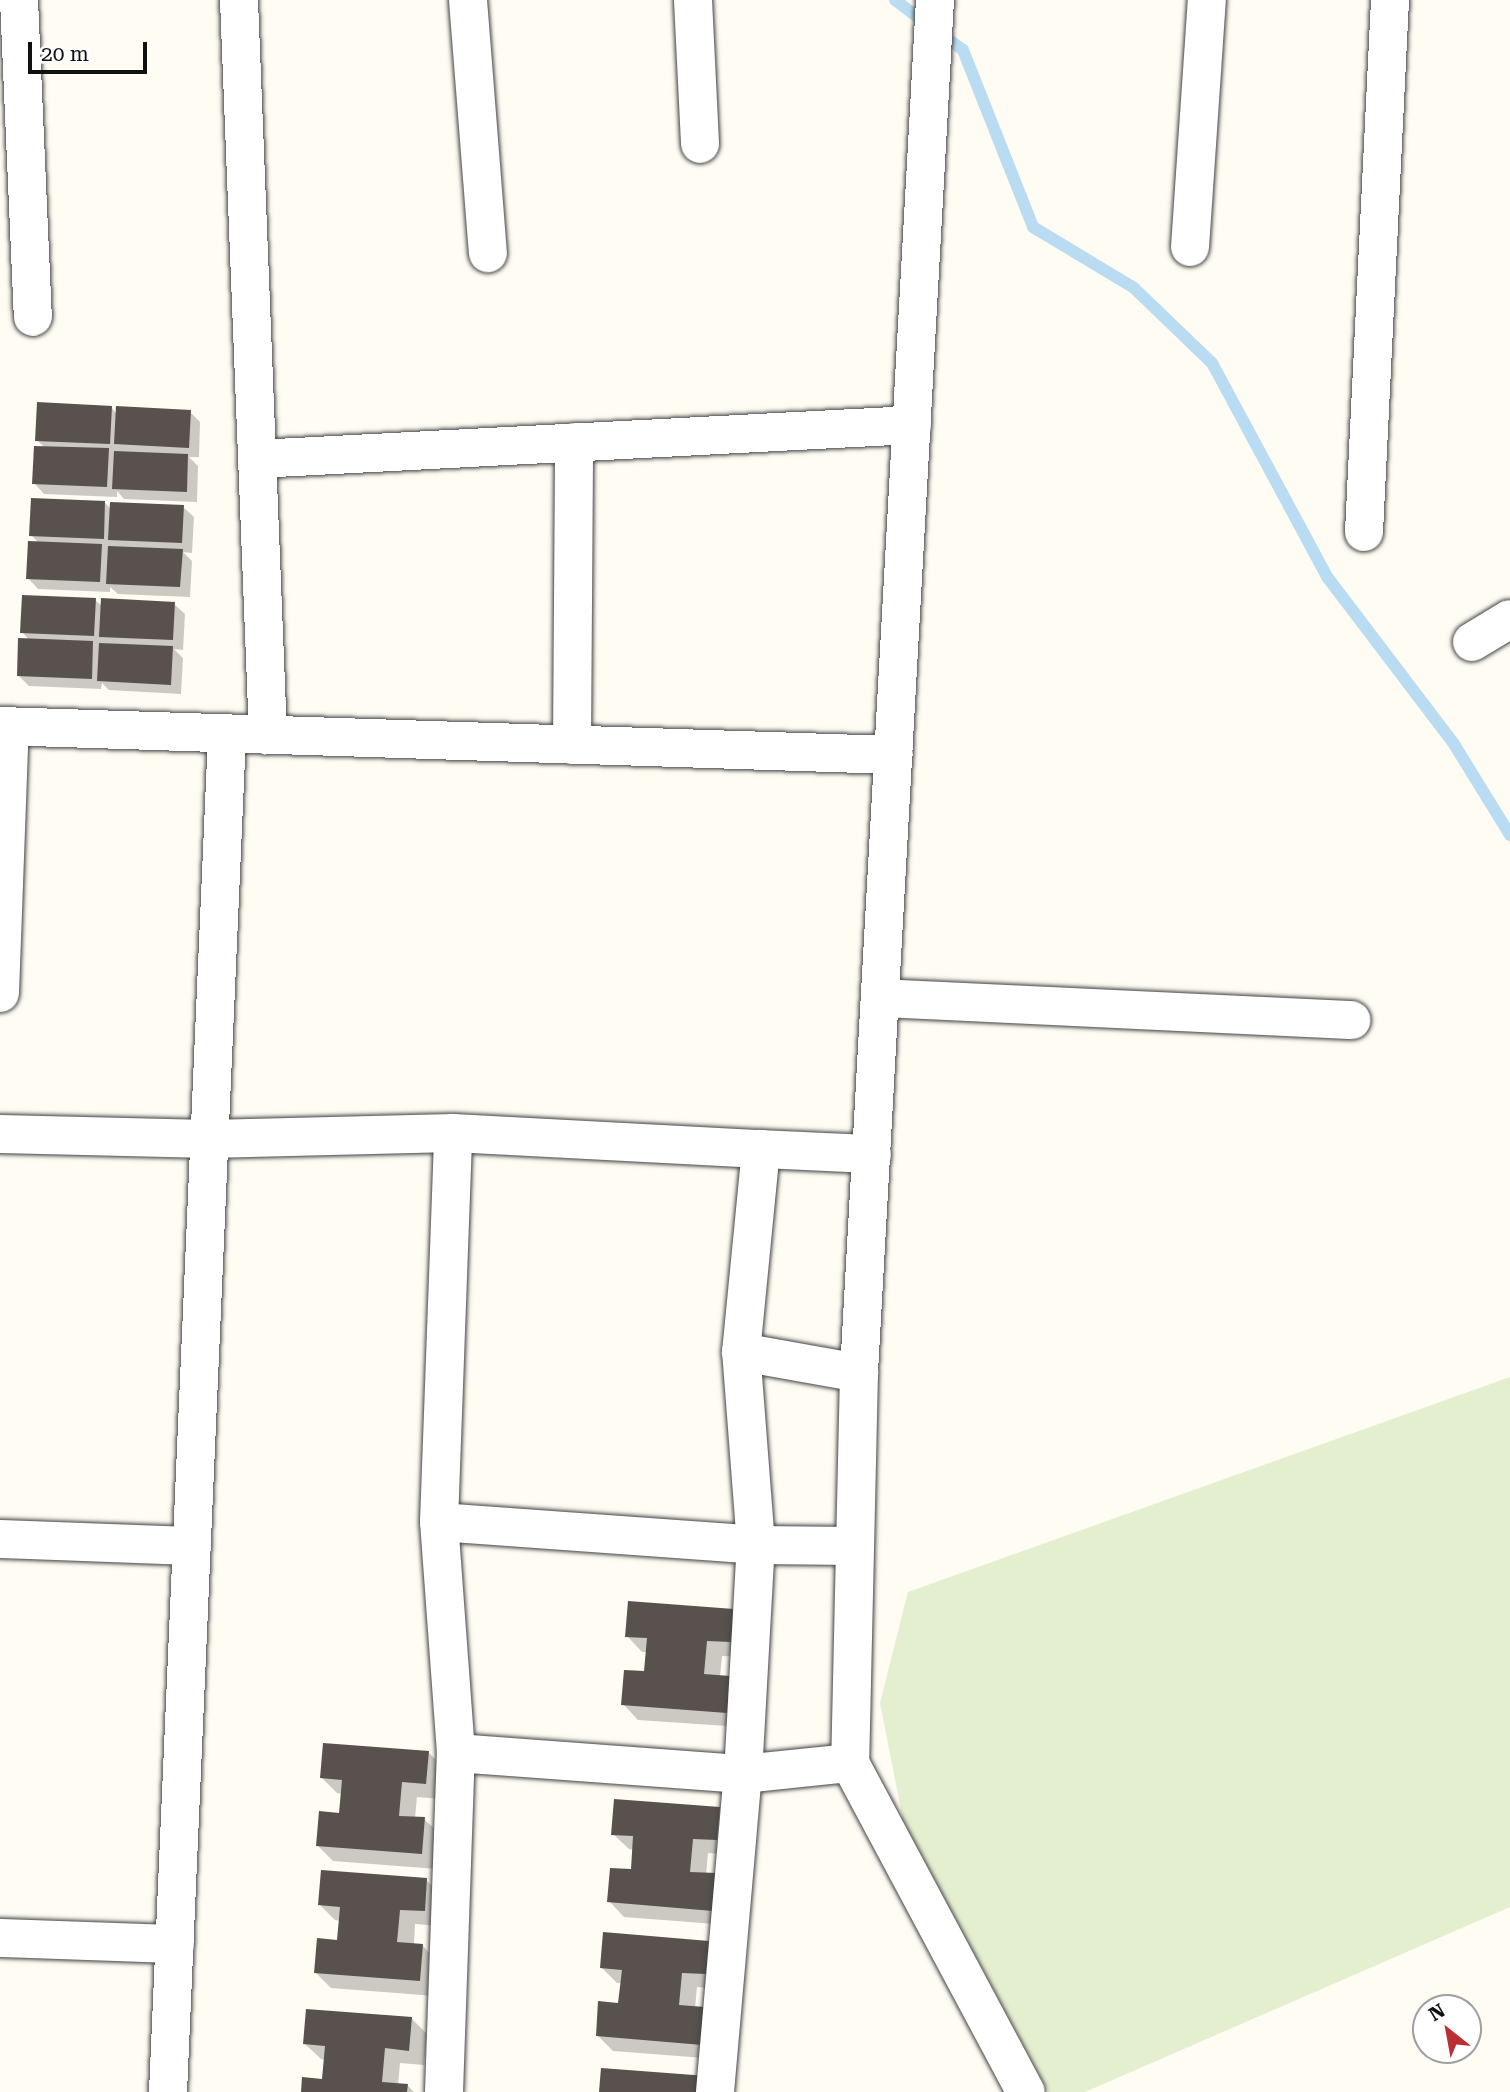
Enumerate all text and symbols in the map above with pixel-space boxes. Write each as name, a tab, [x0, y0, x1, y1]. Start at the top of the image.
scale bar	[32, 28, 150, 72]
text: 20 m	[41, 42, 89, 66]
north arrow	[1412, 1994, 1482, 2064]
text: N	[1425, 1999, 1449, 2026]

